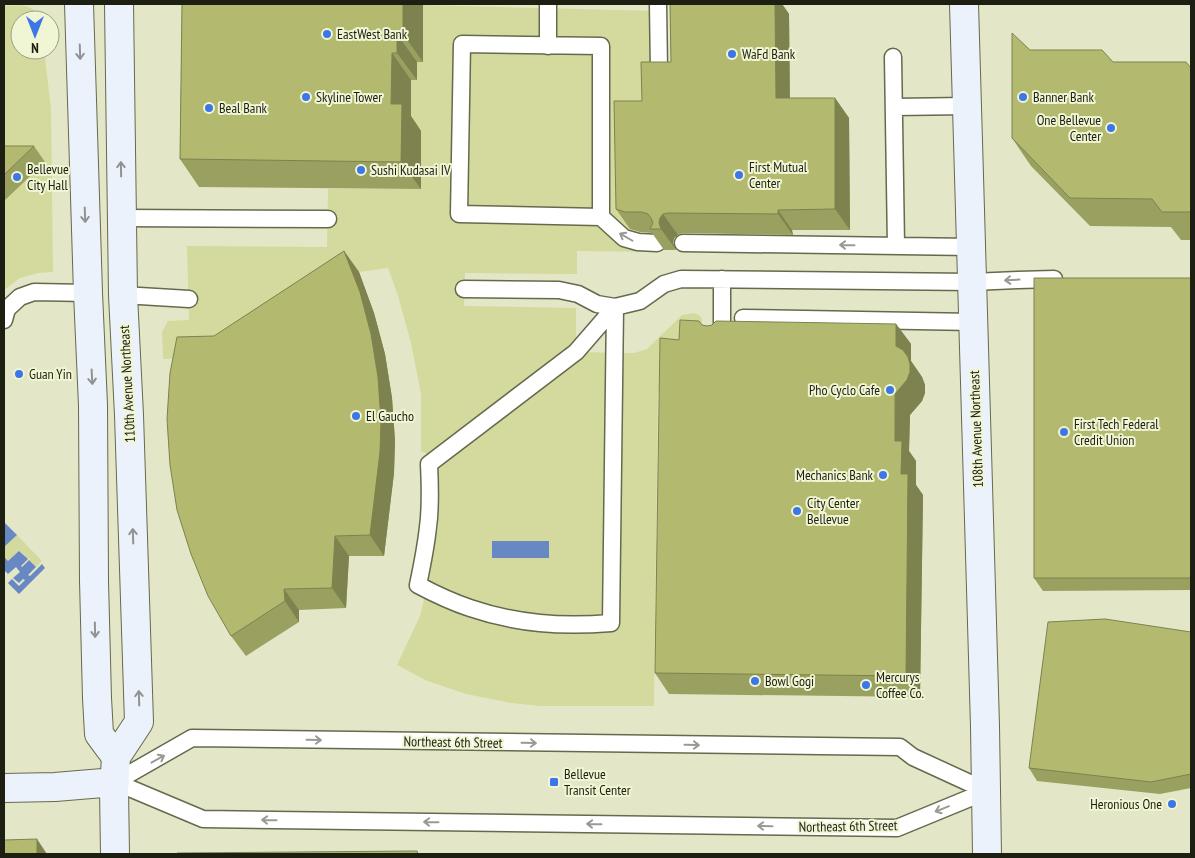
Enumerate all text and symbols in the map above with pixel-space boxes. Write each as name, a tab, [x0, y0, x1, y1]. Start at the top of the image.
north arrow	[10, 10, 60, 60]
place label: EastWest Bank	[337, 25, 408, 43]
marker: EastWest Bank	[321, 28, 333, 40]
text: N	[31, 39, 39, 57]
one-way arrow	[75, 44, 85, 60]
place label: WaFd Bank	[742, 45, 796, 63]
marker: WaFd Bank	[726, 48, 738, 60]
place label: Skyline Tower	[316, 88, 382, 106]
place label: Banner Bank	[1033, 88, 1094, 106]
marker: Skyline Tower	[300, 91, 312, 103]
marker: Banner Bank	[1017, 91, 1029, 103]
place label: Beal Bank	[219, 99, 268, 117]
marker: Beal Bank	[203, 102, 215, 114]
place label: One Bellevue Center	[1037, 111, 1101, 145]
marker: One Bellevue Center	[1105, 122, 1117, 134]
place label: First Mutual Center	[749, 158, 808, 192]
place label: Bellevue City Hall	[27, 160, 69, 194]
one-way arrow	[116, 161, 126, 178]
place label: Sushi Kudasai IV	[371, 161, 451, 179]
marker: Sushi Kudasai IV	[355, 164, 367, 176]
marker: First Mutual Center	[733, 169, 745, 181]
marker: Bellevue City Hall	[11, 171, 23, 183]
one-way arrow	[80, 206, 90, 223]
one-way arrow	[619, 231, 633, 242]
one-way arrow	[839, 240, 856, 250]
one-way arrow	[1005, 275, 1021, 285]
street label: 110th Avenue Northeast	[115, 325, 139, 443]
place label: Guan Yin	[29, 365, 72, 383]
marker: Guan Yin	[13, 368, 25, 380]
one-way arrow	[87, 369, 96, 385]
street label: 108th Avenue Northeast	[965, 370, 987, 488]
place label: Pho Cyclo Cafe	[809, 381, 880, 399]
marker: Pho Cyclo Cafe	[884, 384, 896, 396]
place label: El Gaucho	[366, 407, 414, 425]
marker: El Gaucho	[350, 410, 362, 422]
place label: First Tech Federal Credit Union	[1074, 415, 1159, 449]
marker: First Tech Federal Credit Union	[1058, 426, 1070, 438]
place label: Mechanics Bank	[796, 466, 874, 484]
marker: Mechanics Bank	[877, 469, 889, 481]
place label: City Center Bellevue	[807, 494, 860, 528]
marker: City Center Bellevue	[791, 505, 803, 517]
one-way arrow	[128, 528, 138, 544]
one-way arrow	[91, 622, 100, 638]
place label: Mercurys Coffee Co.	[876, 668, 924, 702]
place label: Bowl Gogi	[765, 672, 814, 690]
marker: Bowl Gogi	[749, 675, 761, 687]
marker: Mercurys Coffee Co.	[860, 679, 872, 691]
one-way arrow	[134, 691, 143, 707]
street label: Northeast 6th Street	[403, 732, 503, 752]
one-way arrow	[306, 735, 322, 745]
one-way arrow	[521, 738, 537, 747]
one-way arrow	[684, 740, 700, 749]
one-way arrow	[150, 753, 164, 763]
place label: Bellevue Transit Center	[564, 765, 631, 799]
marker: Bellevue Transit Center	[548, 776, 560, 788]
place label: Heronious One	[1090, 795, 1162, 813]
marker: Heronious One	[1166, 798, 1178, 810]
one-way arrow	[934, 806, 949, 815]
one-way arrow	[261, 815, 278, 825]
street label: Northeast 6th Street	[798, 816, 898, 836]
one-way arrow	[424, 817, 440, 827]
one-way arrow	[586, 820, 602, 829]
one-way arrow	[758, 821, 774, 831]

